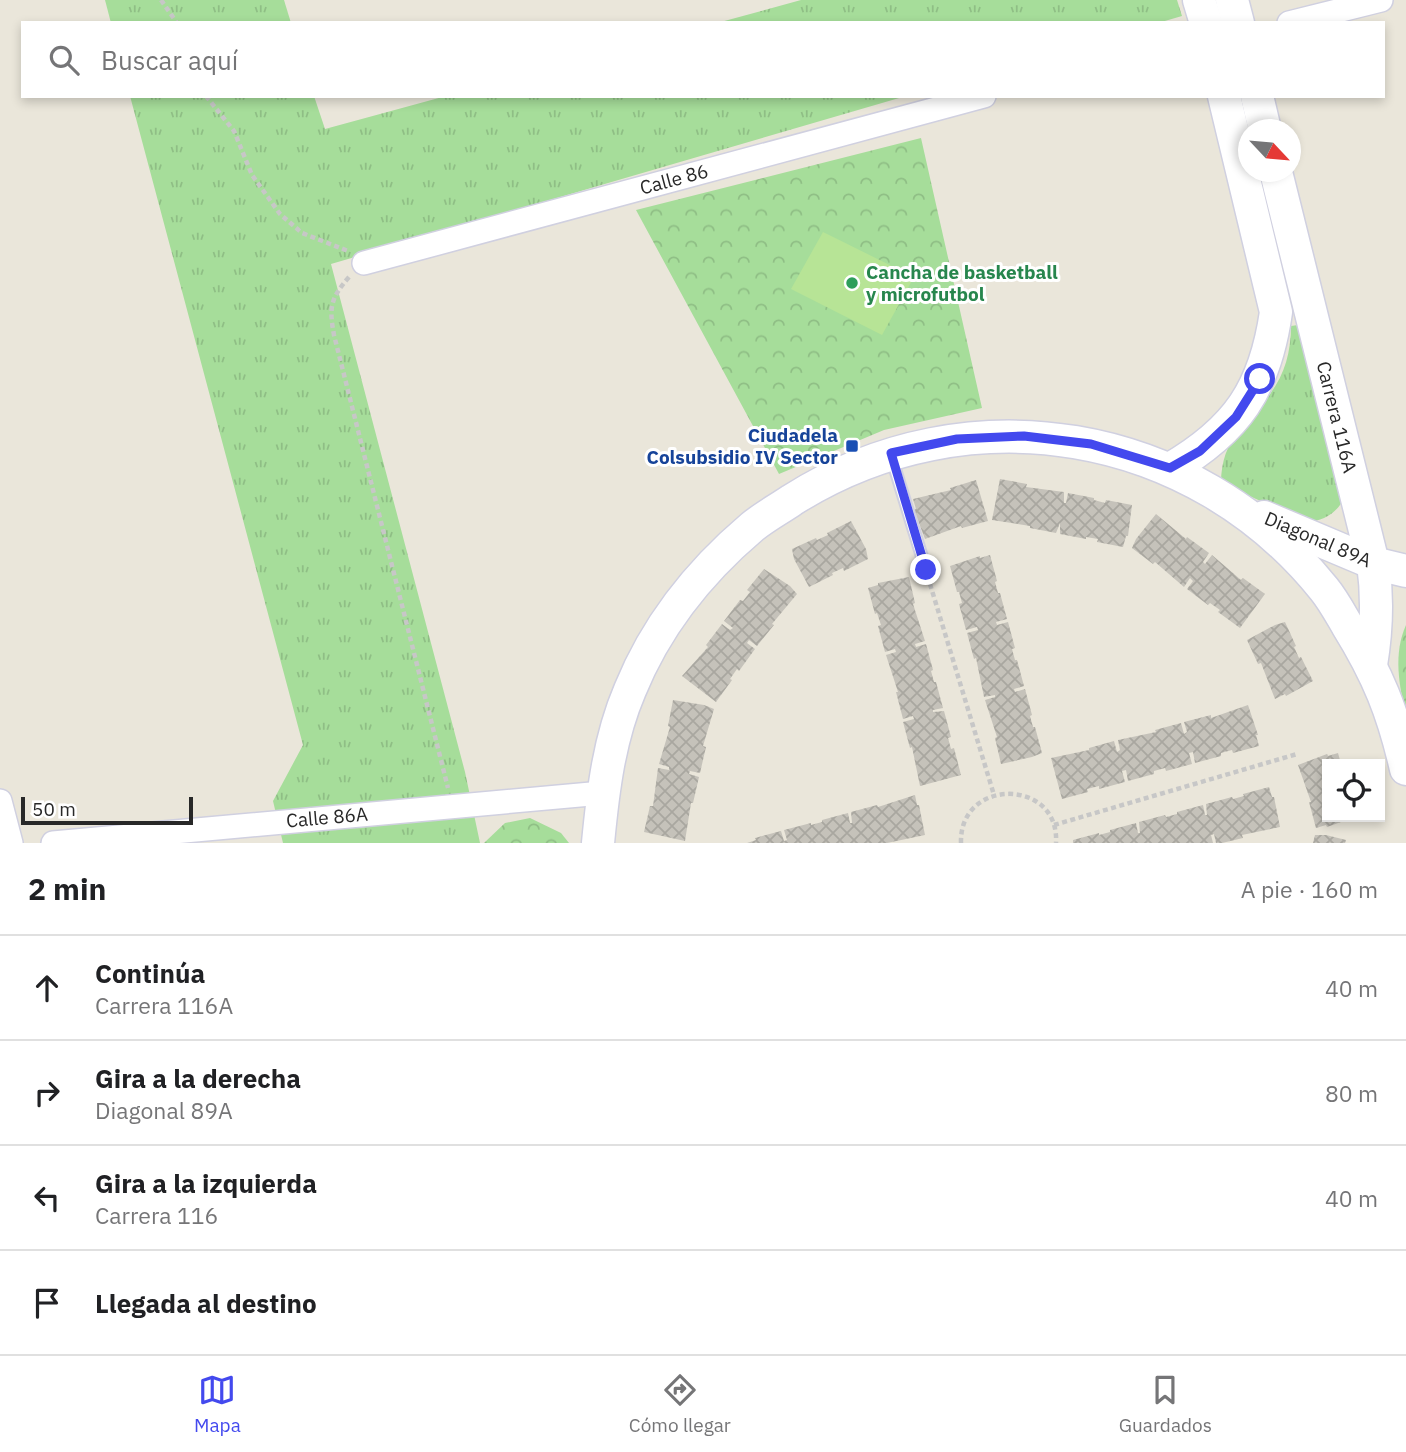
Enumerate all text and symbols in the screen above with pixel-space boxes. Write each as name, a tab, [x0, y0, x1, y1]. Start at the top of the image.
search box	[21, 21, 1385, 98]
icon: search	[45, 41, 83, 79]
text: Buscar aquí	[101, 43, 238, 77]
north arrow	[1238, 119, 1301, 182]
street label: Calle 86	[637, 158, 711, 200]
place label: Cancha de basketball y microfutbol	[866, 260, 1058, 306]
marker: Cancha de basketball y microfutbol	[844, 275, 860, 291]
street label: Carrera 116A	[1312, 359, 1362, 475]
route start	[1244, 363, 1275, 394]
place label: Ciudadela Colsubsidio IV Sector	[647, 423, 838, 469]
marker: Ciudadela Colsubsidio IV Sector	[844, 438, 860, 454]
street label: Diagonal 89A	[1261, 506, 1375, 572]
route end	[910, 554, 941, 585]
map controls	[1322, 759, 1385, 822]
button: locate	[1322, 759, 1385, 822]
scale bar	[21, 794, 192, 826]
text: 50 m	[32, 797, 76, 821]
street label: Calle 86A	[285, 801, 369, 833]
text: 2 min	[28, 869, 106, 908]
text: A pie · 160 m	[1241, 874, 1378, 904]
text: Continúa	[95, 956, 205, 990]
icon: ahead	[28, 969, 66, 1007]
text: 40 m	[1325, 973, 1378, 1003]
text: Carrera 116A	[95, 990, 233, 1020]
text: Gira a la derecha	[95, 1061, 301, 1095]
icon: right	[28, 1074, 66, 1112]
text: 80 m	[1325, 1078, 1378, 1108]
text: Diagonal 89A	[95, 1095, 233, 1125]
text: Gira a la izquierda	[95, 1166, 317, 1200]
icon: left	[28, 1179, 66, 1217]
text: 40 m	[1325, 1183, 1378, 1213]
text: Carrera 116	[95, 1200, 218, 1230]
icon: arrive	[28, 1284, 66, 1322]
text: Llegada al destino	[95, 1286, 317, 1320]
tab: Mapa	[194, 1371, 241, 1437]
tab: Cómo llegar	[629, 1371, 731, 1437]
tab: Guardados	[1119, 1371, 1212, 1437]

